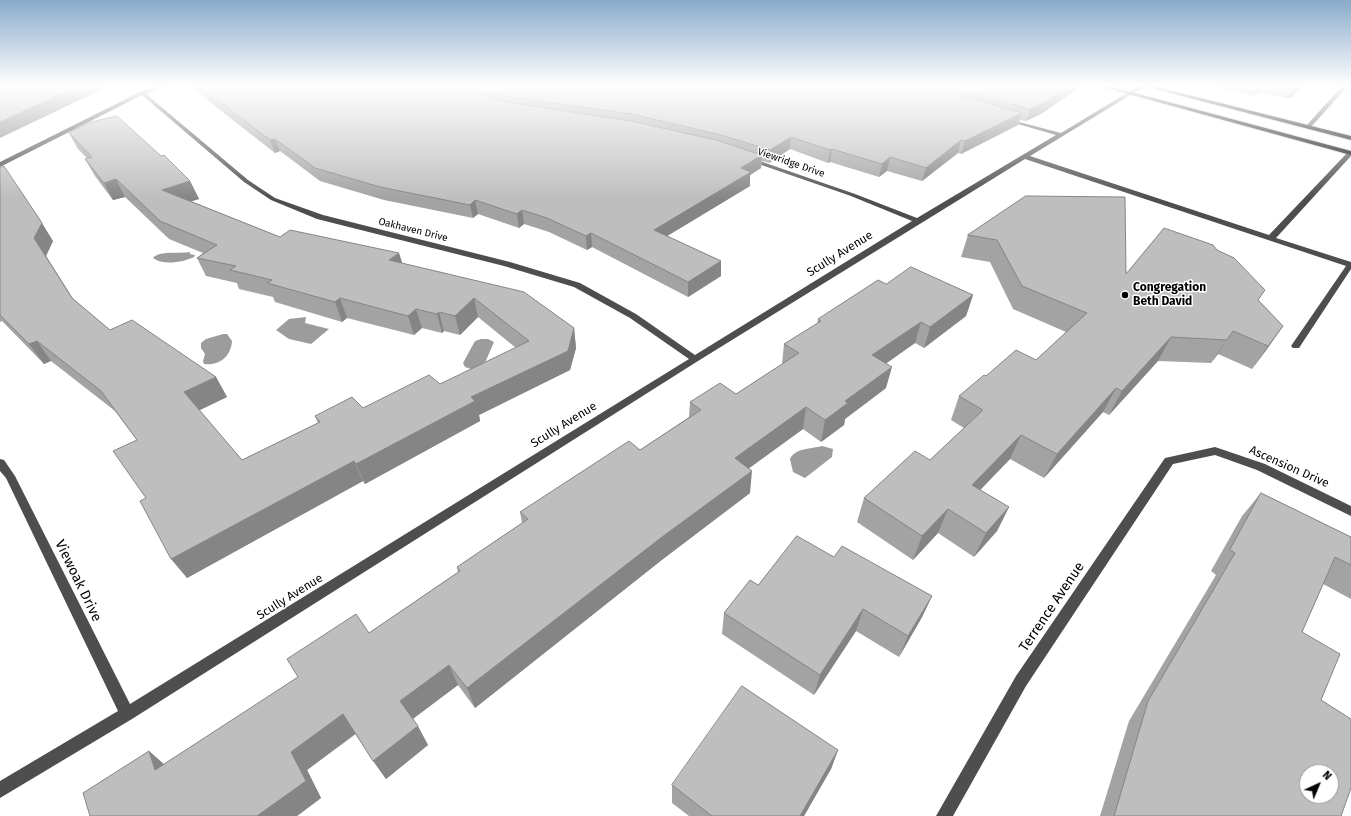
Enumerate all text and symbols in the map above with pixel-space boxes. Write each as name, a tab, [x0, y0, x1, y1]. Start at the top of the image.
street label: Viewridge Drive	[756, 146, 826, 180]
street label: Oakhaven Drive	[377, 216, 449, 244]
street label: Scully Avenue	[804, 228, 876, 280]
place label: Congregation Beth David	[1133, 281, 1206, 309]
marker: Congregation Beth David	[1120, 290, 1130, 300]
street label: Scully Avenue	[528, 399, 600, 451]
street label: Ascension Drive	[1247, 443, 1331, 491]
street label: Viewoak Drive	[51, 537, 105, 625]
street label: Terrence Avenue	[1016, 559, 1088, 655]
street label: Scully Avenue	[254, 571, 326, 623]
north arrow	[1299, 764, 1339, 804]
text: N	[1320, 769, 1334, 783]

